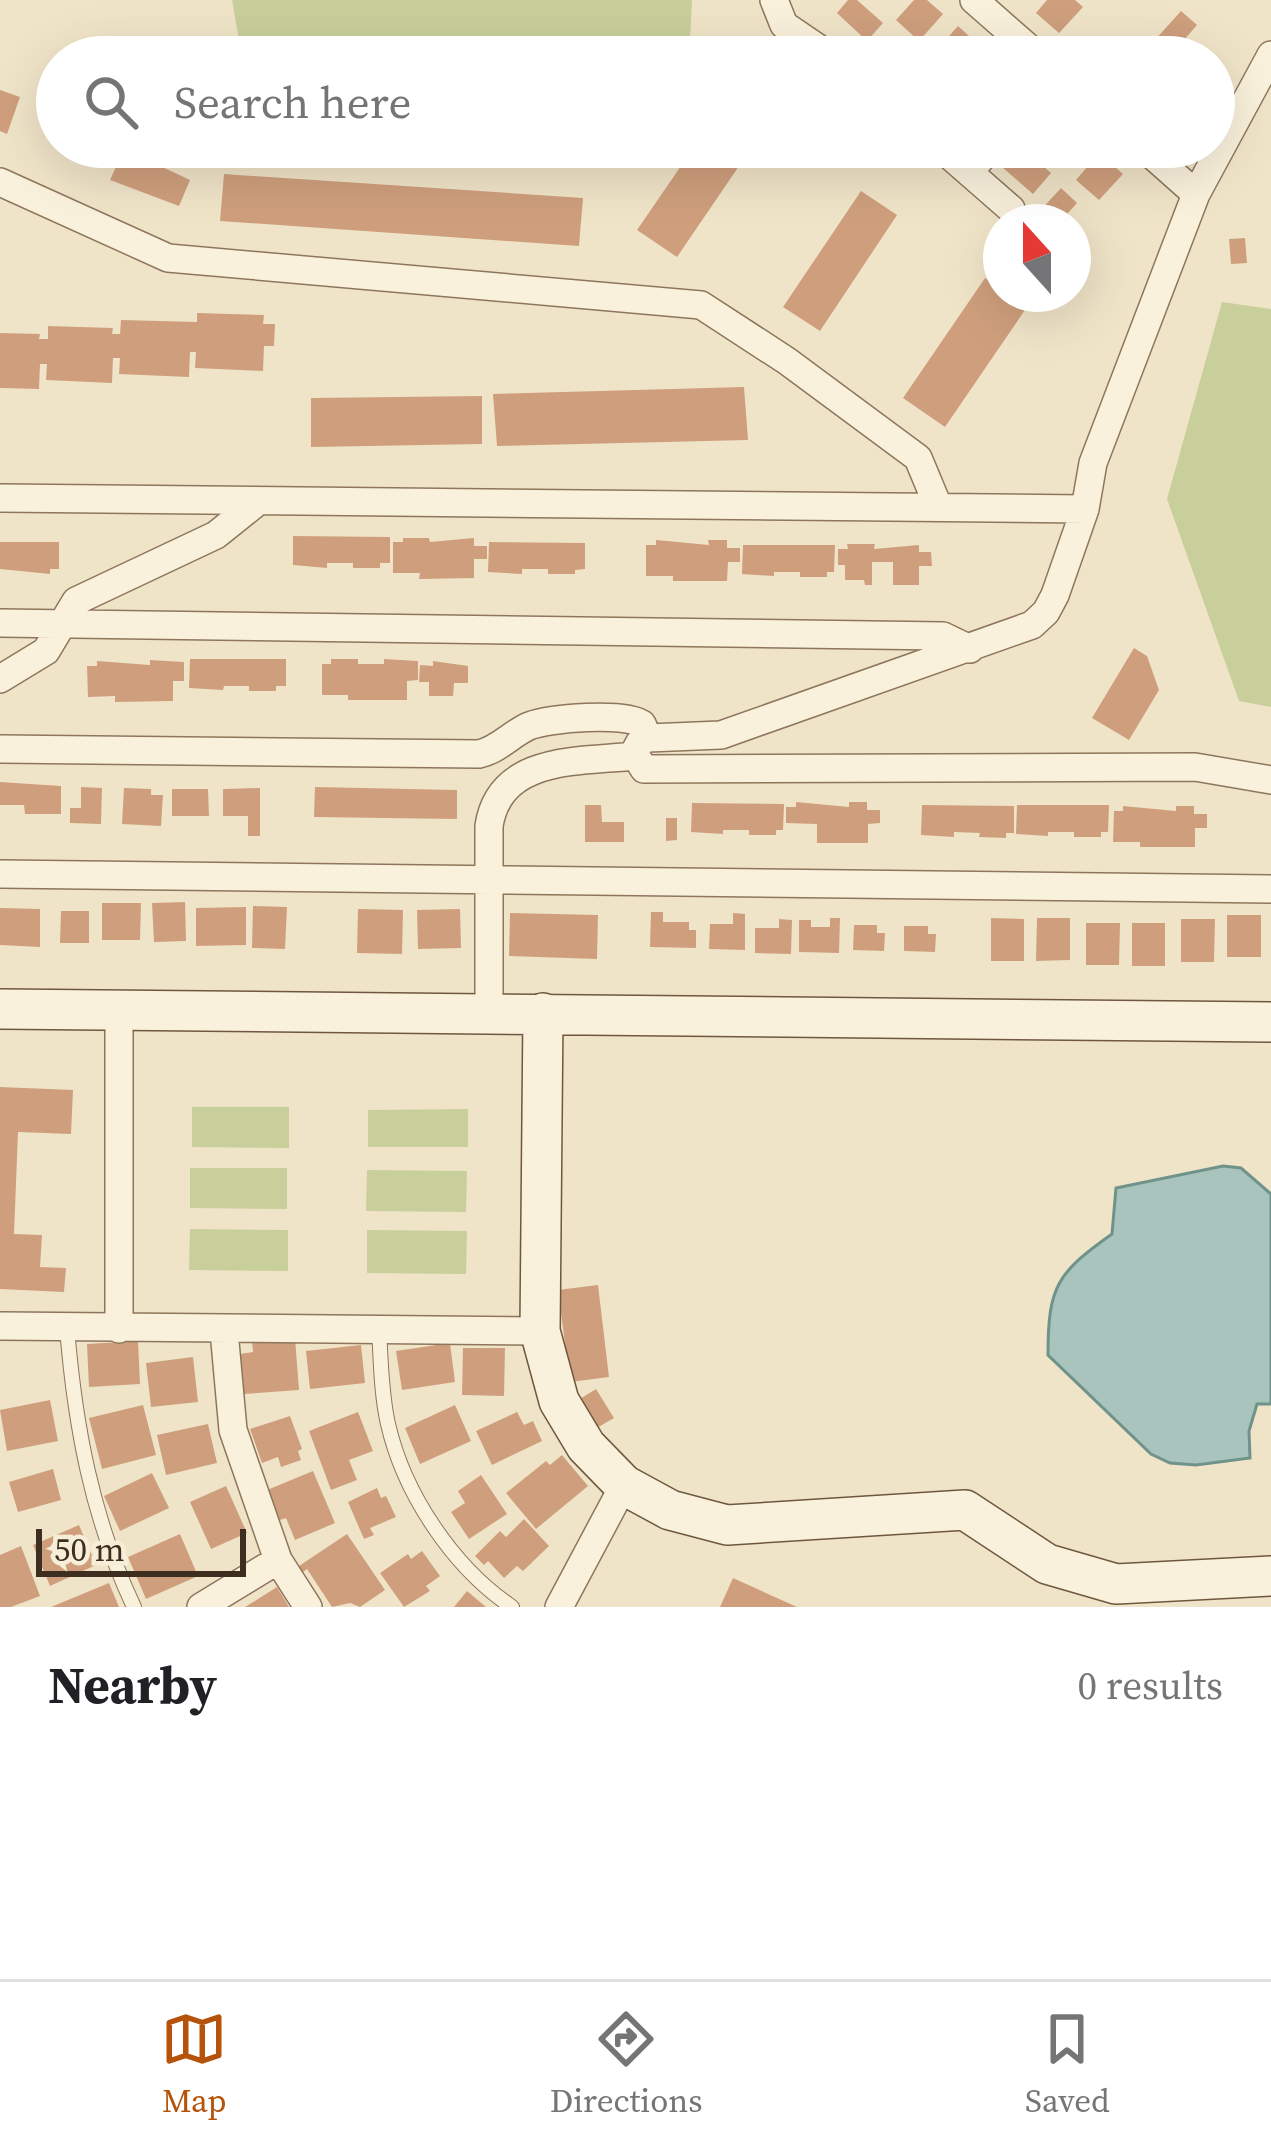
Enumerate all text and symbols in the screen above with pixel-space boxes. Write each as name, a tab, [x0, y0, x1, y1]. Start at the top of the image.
search box	[36, 36, 1235, 168]
icon: search	[78, 69, 144, 135]
text: Search here	[174, 71, 411, 133]
north arrow	[983, 204, 1091, 312]
scale bar	[36, 1523, 246, 1576]
text: 50 m	[54, 1527, 124, 1572]
text: Nearby	[48, 1650, 217, 1720]
text: 0 results	[1078, 1659, 1223, 1712]
tab: Map	[161, 2006, 227, 2123]
tab: Directions	[550, 2006, 703, 2123]
tab: Saved	[1025, 2006, 1110, 2123]

